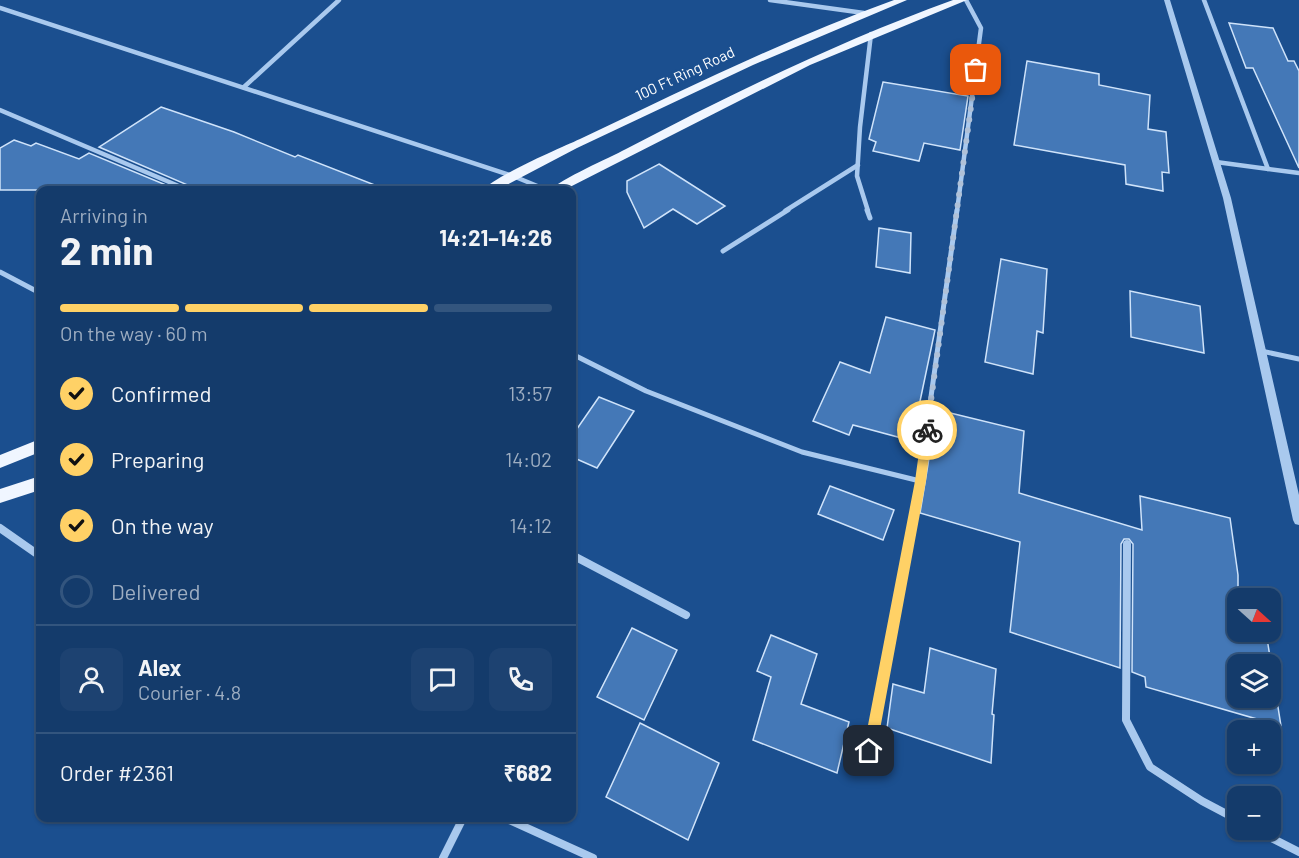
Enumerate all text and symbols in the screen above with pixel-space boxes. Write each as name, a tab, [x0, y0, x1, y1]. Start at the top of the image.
street label: 100 Ft Ring Road	[632, 42, 737, 104]
pin	[950, 44, 1001, 95]
icon: bag	[959, 53, 992, 86]
text: Arriving in	[60, 203, 148, 227]
text: 14:21–14:26	[439, 224, 552, 250]
text: 2 min	[60, 226, 153, 273]
text: On the way · 60 m	[60, 321, 208, 345]
icon: check	[60, 377, 93, 410]
text: Confirmed	[111, 380, 211, 406]
text: 13:57	[508, 381, 552, 405]
courier	[897, 400, 957, 460]
icon: bike	[911, 414, 944, 447]
icon: check	[60, 443, 93, 476]
text: Preparing	[111, 446, 204, 472]
text: 14:02	[505, 447, 552, 471]
icon: check	[60, 509, 93, 542]
text: On the way	[111, 512, 214, 538]
text: 14:12	[509, 513, 552, 537]
text: Delivered	[111, 578, 200, 604]
north arrow	[1227, 588, 1281, 642]
map controls	[1227, 588, 1281, 840]
button: person	[60, 648, 123, 711]
button: chat	[411, 648, 474, 711]
button: phone	[489, 648, 552, 711]
text: Alex	[138, 654, 181, 680]
button: layers	[1227, 654, 1281, 708]
text: Courier · 4.8	[138, 680, 241, 704]
button: +	[1227, 720, 1281, 774]
pin	[843, 725, 894, 776]
icon: home	[852, 734, 885, 767]
text: Order #2361	[60, 759, 174, 785]
text: ₹682	[503, 759, 552, 785]
button: −	[1227, 786, 1281, 840]

